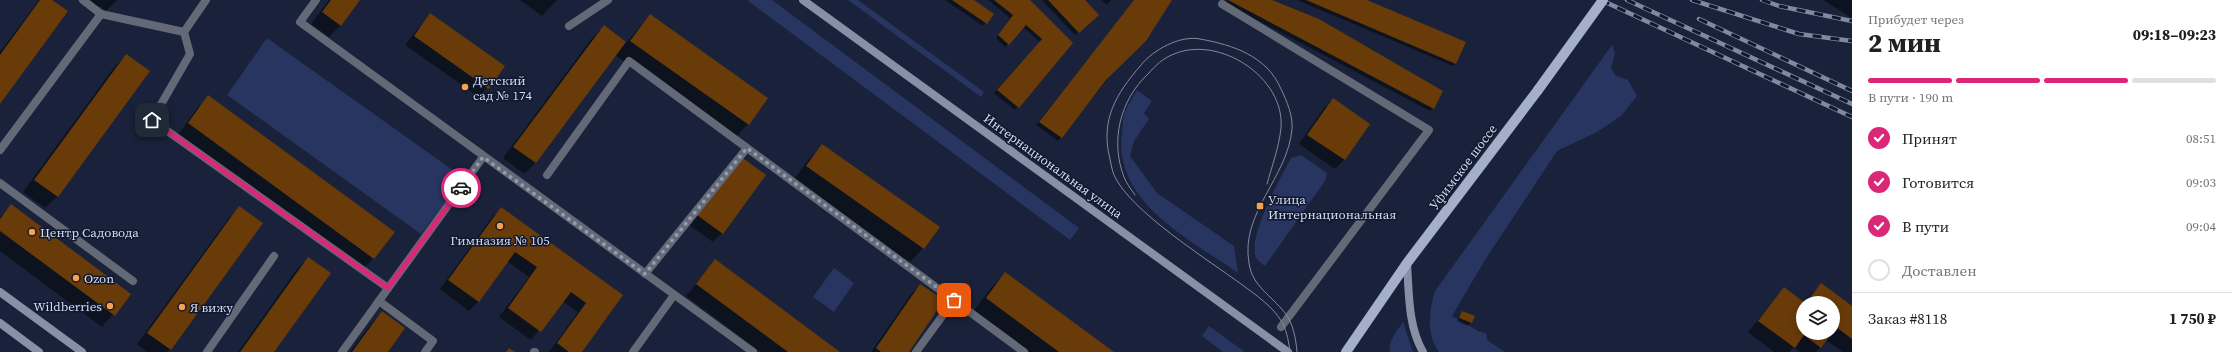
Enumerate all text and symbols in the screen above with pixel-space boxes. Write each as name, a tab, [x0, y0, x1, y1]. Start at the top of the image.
text: Прибудет через	[1868, 11, 1964, 28]
text: 09:18–09:23	[2133, 24, 2216, 45]
text: 2 мин	[1868, 25, 1941, 61]
place label: Детский сад № 174	[473, 72, 533, 104]
marker: Детский сад № 174	[460, 82, 470, 92]
text: В пути · 190 m	[1868, 89, 1953, 106]
pin	[135, 103, 169, 137]
icon: home	[141, 109, 163, 131]
street label: Интернациональная улица	[980, 110, 1126, 222]
street label: Уфимское шоссе	[1425, 121, 1501, 213]
icon: check	[1868, 127, 1890, 149]
text: Принят	[1902, 128, 1957, 149]
text: 08:51	[2186, 130, 2216, 147]
courier	[441, 168, 481, 208]
icon: check	[1868, 171, 1890, 193]
text: Готовится	[1902, 172, 1974, 193]
text: 09:03	[2186, 174, 2216, 191]
icon: car	[450, 177, 472, 199]
place label: Улица Интернациональная	[1268, 191, 1396, 223]
marker: Улица Интернациональная	[1255, 201, 1265, 211]
icon: check	[1868, 215, 1890, 237]
text: В пути	[1902, 216, 1949, 237]
text: 09:04	[2186, 218, 2216, 235]
marker: Гимназия № 105	[495, 221, 505, 231]
place label: Центр Садовода	[40, 224, 139, 241]
marker: Центр Садовода	[27, 227, 37, 237]
place label: Гимназия № 105	[450, 232, 550, 249]
text: Доставлен	[1902, 260, 1977, 281]
place label: Ozon	[84, 270, 114, 287]
marker: Ozon	[71, 273, 81, 283]
pin	[937, 283, 971, 317]
icon: bag	[943, 289, 965, 311]
map controls	[1796, 296, 1840, 340]
button: layers	[1796, 296, 1840, 340]
place label: Wildberries	[33, 298, 102, 315]
place label: Я вижу	[190, 299, 233, 316]
marker: Wildberries	[105, 301, 115, 311]
marker: Я вижу	[177, 302, 187, 312]
text: Заказ #8118	[1868, 308, 1947, 329]
text: 1 750 ₽	[2169, 308, 2216, 329]

